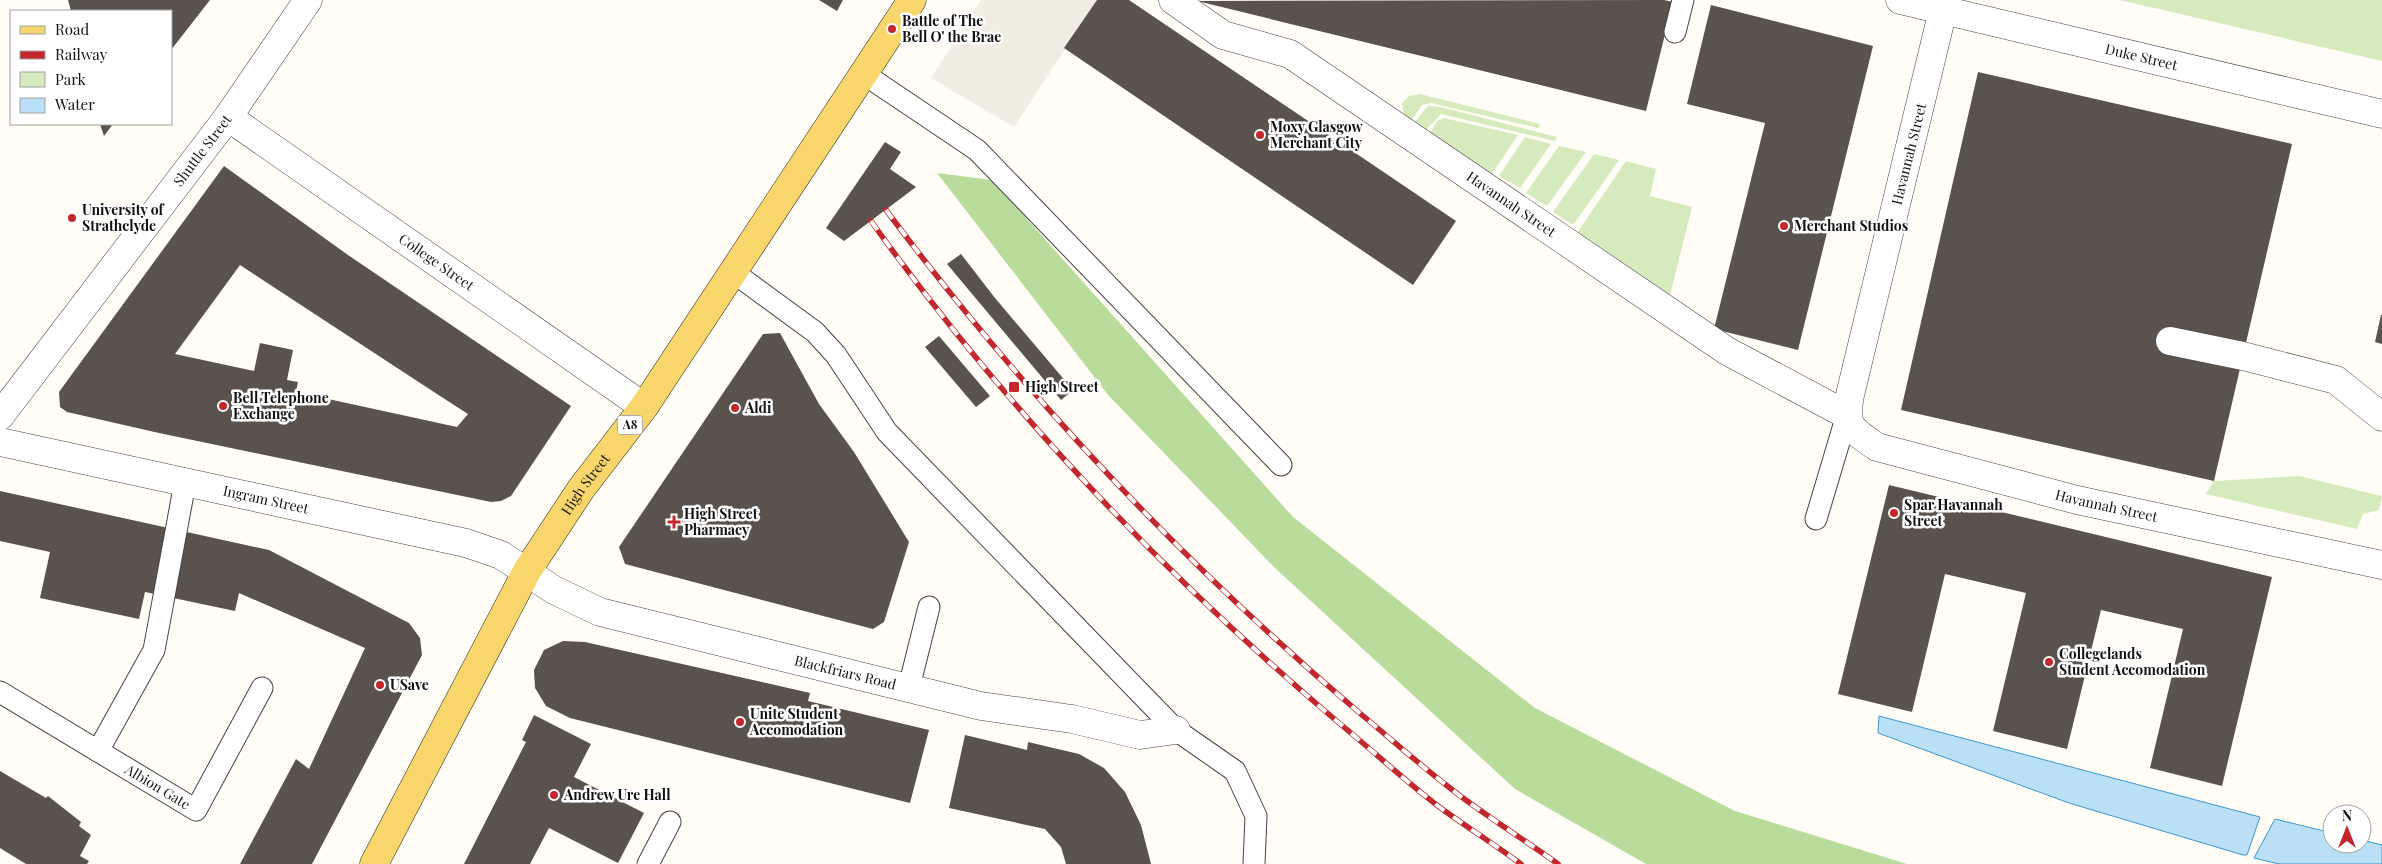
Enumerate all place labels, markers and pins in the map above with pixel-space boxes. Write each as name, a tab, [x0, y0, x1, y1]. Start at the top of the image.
place label: Battle of The Bell O' the Brae	[902, 11, 1001, 46]
marker: Battle of The Bell O' the Brae	[886, 23, 898, 35]
place label: Moxy Glasgow Merchant City	[1270, 117, 1364, 152]
marker: Moxy Glasgow Merchant City	[1254, 129, 1266, 141]
place label: University of Strathclyde	[82, 200, 165, 235]
marker: University of Strathclyde	[66, 212, 78, 224]
place label: Merchant Studios	[1794, 216, 1908, 235]
marker: Merchant Studios	[1778, 220, 1790, 232]
place label: High Street	[1025, 377, 1099, 396]
marker: High Street	[1007, 380, 1021, 394]
place label: Bell Telephone Exchange	[233, 388, 329, 423]
place label: Aldi	[744, 398, 772, 417]
marker: Bell Telephone Exchange	[217, 400, 229, 412]
marker: Aldi	[729, 402, 741, 414]
place label: Spar Havannah Street	[1904, 495, 2003, 530]
place label: High Street Pharmacy	[684, 504, 758, 539]
marker: Spar Havannah Street	[1888, 507, 1900, 519]
marker: High Street Pharmacy	[668, 516, 680, 528]
place label: Collegelands Student Accomodation	[2059, 644, 2206, 679]
marker: Collegelands Student Accomodation	[2043, 656, 2055, 668]
place label: USave	[390, 675, 429, 694]
marker: USave	[374, 679, 386, 691]
place label: Unite Student Accomodation	[749, 704, 844, 739]
marker: Unite Student Accomodation	[734, 716, 746, 728]
place label: Andrew Ure Hall	[563, 785, 671, 804]
marker: Andrew Ure Hall	[548, 789, 560, 801]

